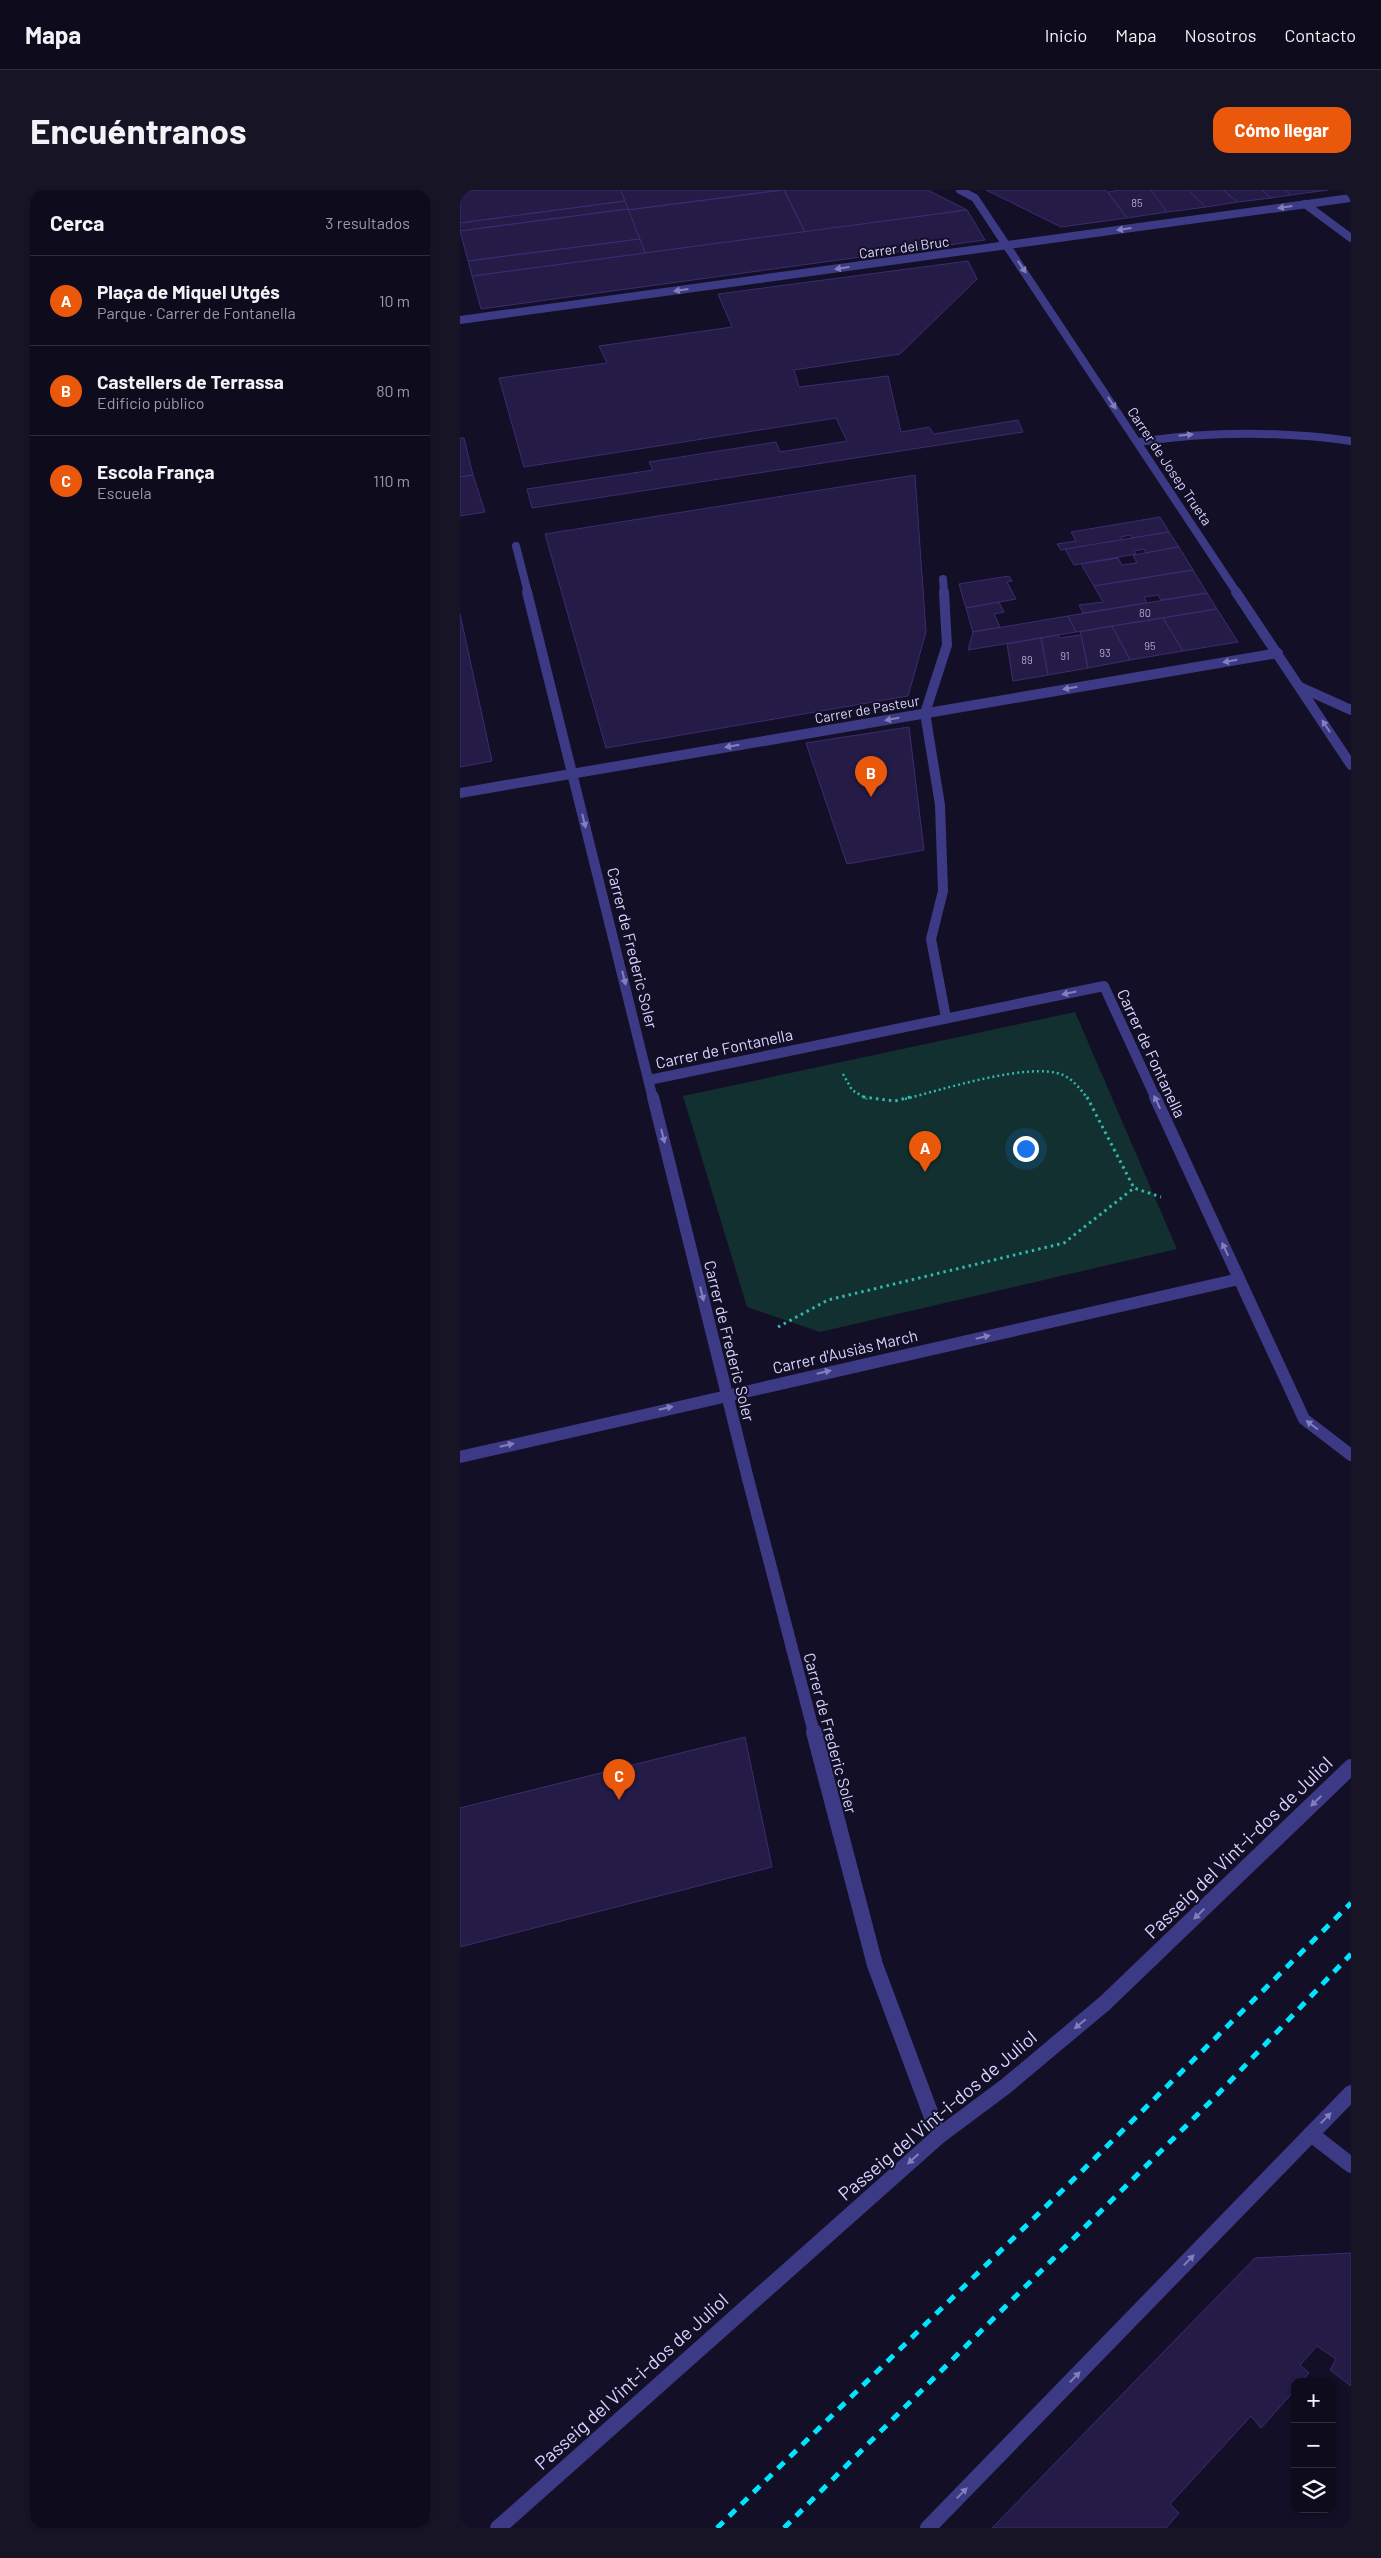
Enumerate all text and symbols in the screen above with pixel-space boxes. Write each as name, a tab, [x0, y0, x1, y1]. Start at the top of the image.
text: Mapa	[25, 20, 81, 49]
text: Inicio	[1045, 24, 1087, 46]
text: Mapa	[1115, 24, 1157, 46]
text: Nosotros	[1185, 24, 1256, 46]
text: Contacto	[1284, 24, 1356, 46]
button: Cómo llegar	[1213, 107, 1351, 153]
text: Encuéntranos	[30, 109, 247, 151]
house number: 85	[1131, 196, 1143, 209]
one-way arrow	[1277, 203, 1293, 211]
text: Cerca	[50, 210, 104, 235]
text: 3 resultados	[325, 213, 410, 232]
one-way arrow	[1116, 225, 1132, 233]
street label: Carrer del Bruc	[858, 232, 950, 262]
one-way arrow	[1017, 261, 1026, 274]
one-way arrow	[834, 264, 850, 272]
text: Plaça de Miquel Utgés	[97, 280, 280, 303]
one-way arrow	[673, 286, 689, 294]
text: A	[61, 291, 71, 310]
text: 10 m	[379, 291, 410, 310]
text: Parque · Carrer de Fontanella	[97, 303, 296, 322]
text: Castellers de Terrassa	[97, 370, 284, 393]
text: B	[61, 381, 71, 400]
text: 80 m	[376, 381, 410, 400]
text: Edificio público	[97, 393, 205, 412]
one-way arrow	[1107, 396, 1116, 409]
street label: Carrer de Josep Trueta	[1124, 404, 1216, 528]
one-way arrow	[1179, 431, 1195, 439]
text: Escola França	[97, 460, 215, 483]
text: C	[61, 471, 71, 490]
text: 110 m	[373, 471, 410, 490]
text: Escuela	[97, 483, 152, 502]
house number: 80	[1139, 606, 1151, 619]
house number: 95	[1144, 639, 1156, 652]
house number: 93	[1099, 646, 1111, 659]
house number: 91	[1060, 649, 1070, 662]
house number: 89	[1021, 653, 1033, 666]
one-way arrow	[1221, 657, 1237, 665]
one-way arrow	[1061, 685, 1077, 693]
street label: Carrer de Pasteur	[813, 691, 921, 727]
one-way arrow	[884, 715, 900, 723]
one-way arrow	[1321, 719, 1330, 732]
one-way arrow	[724, 743, 740, 751]
pin: B	[855, 756, 887, 797]
one-way arrow	[581, 813, 589, 828]
street label: Carrer de Frederic Soler	[604, 866, 662, 1031]
one-way arrow	[620, 971, 628, 986]
street label: Carrer de Fontanella	[1114, 986, 1190, 1120]
one-way arrow	[1061, 990, 1077, 998]
street label: Carrer de Fontanella	[654, 1024, 794, 1072]
one-way arrow	[1152, 1095, 1160, 1109]
one-way arrow	[659, 1128, 667, 1143]
pin: A	[909, 1131, 941, 1172]
your location	[1013, 1136, 1039, 1162]
one-way arrow	[1220, 1242, 1228, 1256]
street label: Carrer de Frederic Soler	[701, 1259, 759, 1424]
one-way arrow	[698, 1286, 706, 1301]
street label: Carrer d'Ausiàs March	[771, 1325, 919, 1377]
one-way arrow	[975, 1333, 990, 1341]
one-way arrow	[817, 1368, 833, 1376]
one-way arrow	[658, 1404, 673, 1412]
one-way arrow	[1305, 1420, 1319, 1430]
one-way arrow	[500, 1441, 515, 1449]
street label: Carrer de Frederic Soler	[800, 1651, 862, 1815]
street label: Passeig del Vint-i-dos de Juliol	[1139, 1751, 1337, 1943]
pin: C	[603, 1759, 635, 1800]
one-way arrow	[1310, 1795, 1322, 1807]
one-way arrow	[1193, 1908, 1205, 1920]
one-way arrow	[1074, 2019, 1087, 2030]
street label: Passeig del Vint-i-dos de Juliol	[833, 2025, 1041, 2205]
one-way arrow	[1320, 2113, 1332, 2125]
one-way arrow	[906, 2154, 919, 2165]
one-way arrow	[1183, 2254, 1195, 2266]
street label: Passeig del Vint-i-dos de Juliol	[530, 2288, 732, 2474]
one-way arrow	[1069, 2371, 1081, 2383]
map controls	[1291, 2378, 1336, 2513]
button: +	[1291, 2378, 1336, 2423]
button: −	[1291, 2423, 1336, 2468]
button: layers	[1291, 2468, 1336, 2513]
one-way arrow	[956, 2487, 968, 2499]

